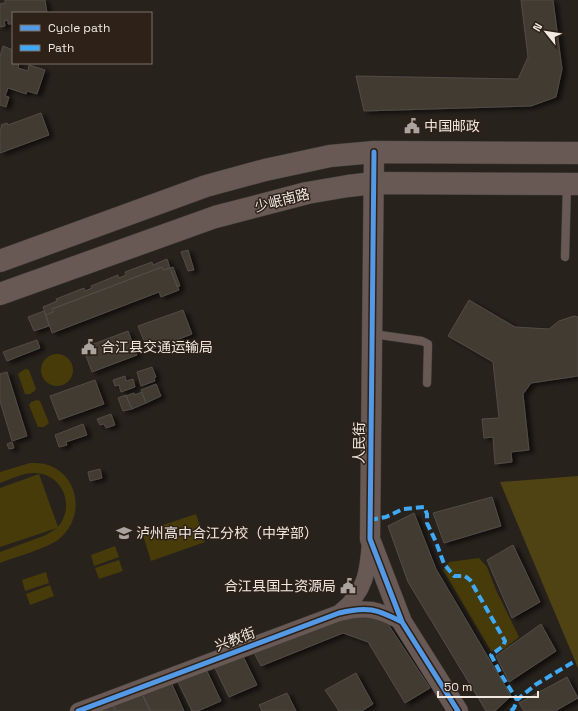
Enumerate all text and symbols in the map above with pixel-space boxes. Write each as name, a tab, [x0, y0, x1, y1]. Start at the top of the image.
legend	[12, 12, 152, 64]
north arrow	[526, 12, 566, 52]
text: Cycle path	[48, 20, 110, 36]
text: N	[529, 20, 545, 34]
text: Path	[48, 40, 74, 56]
public building icon: 中国邮政	[403, 117, 421, 135]
place label: 中国邮政	[424, 117, 480, 135]
street label: 少岷南路	[253, 184, 311, 216]
public building icon: 合江县交通运输局	[80, 338, 98, 356]
place label: 合江县交通运输局	[101, 338, 213, 356]
street label: 人民街	[350, 422, 368, 464]
school or university icon: 泸州高中合江分校（中学部）	[115, 524, 133, 542]
place label: 泸州高中合江分校（中学部）	[136, 524, 318, 542]
place label: 合江县国土资源局	[224, 577, 336, 595]
public building icon: 合江县国土资源局	[339, 577, 357, 595]
street label: 兴教街	[212, 623, 258, 655]
scale bar	[438, 673, 538, 699]
text: 50 m	[444, 679, 472, 695]

